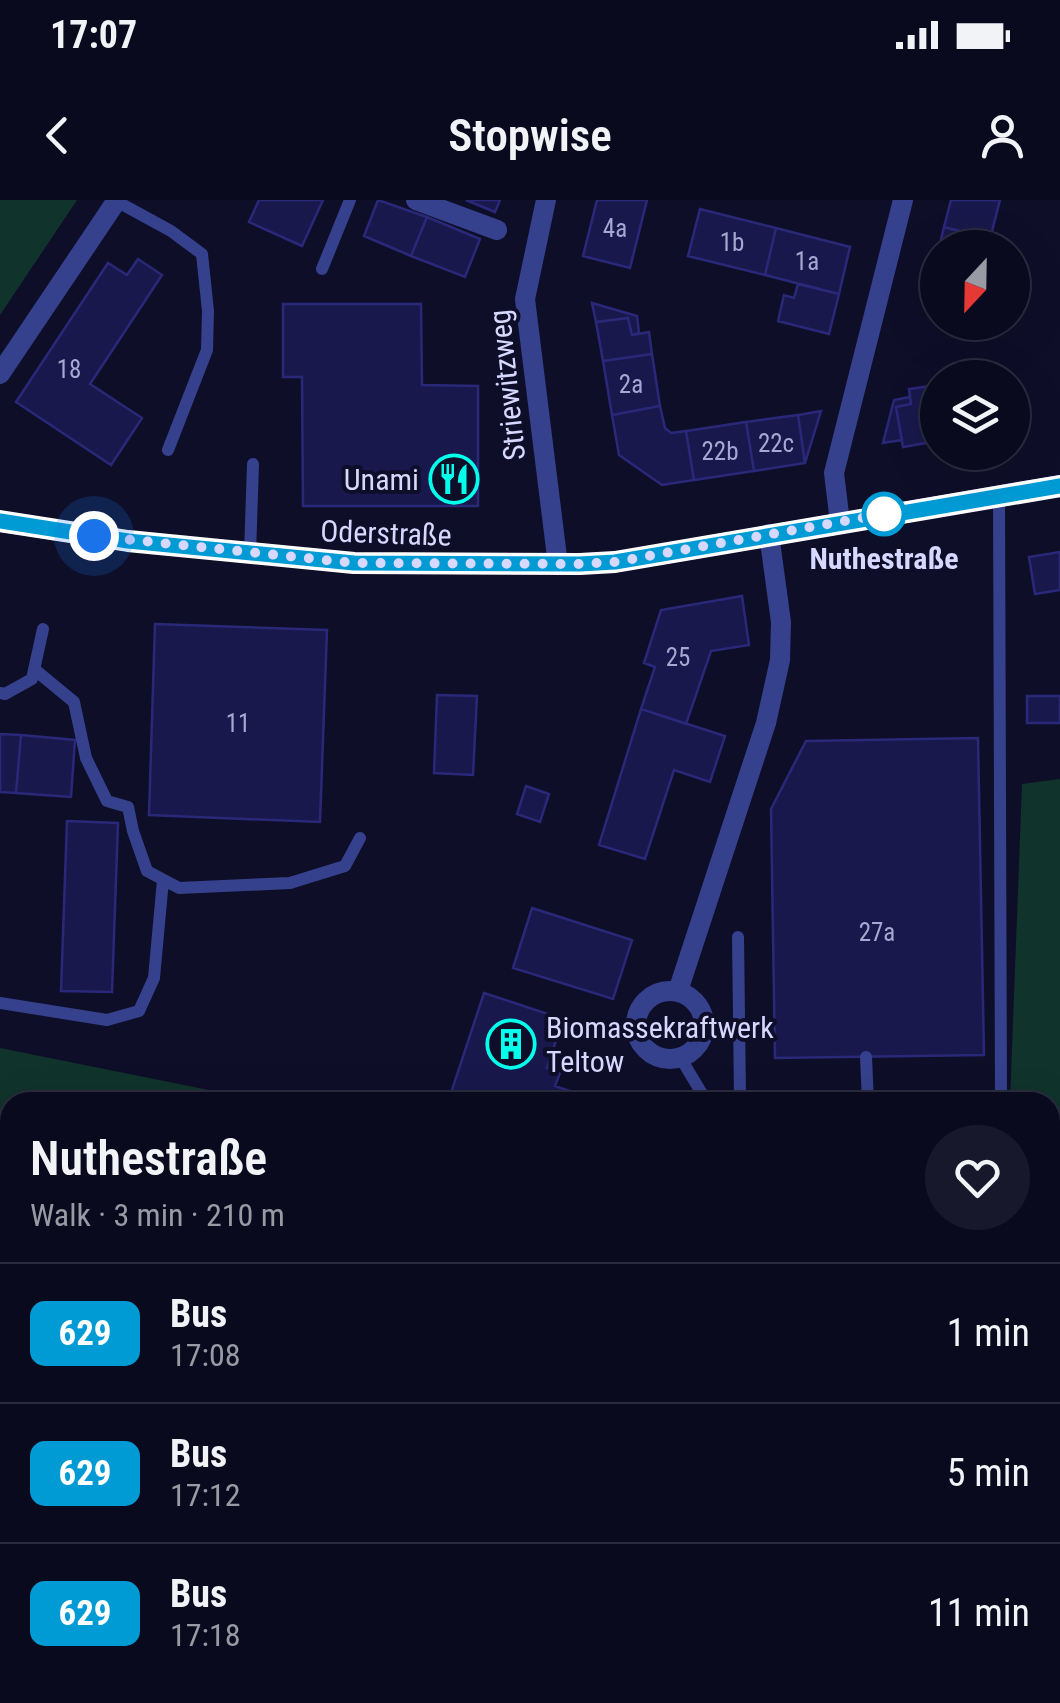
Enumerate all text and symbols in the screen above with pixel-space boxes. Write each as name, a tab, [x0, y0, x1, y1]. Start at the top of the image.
text: 17:07	[50, 13, 137, 57]
icon: back	[30, 108, 85, 163]
icon: person	[975, 108, 1030, 163]
text: Stopwise	[448, 109, 612, 162]
house number: 4a	[603, 214, 627, 243]
house number: 1b	[720, 228, 744, 257]
north arrow	[920, 230, 1030, 340]
map controls	[920, 230, 1030, 470]
house number: 1a	[795, 247, 819, 276]
street label: Striewitzweg	[482, 308, 532, 462]
house number: 18	[57, 355, 81, 384]
button: layers	[920, 360, 1030, 470]
house number: 2a	[619, 370, 643, 399]
house number: 22c	[758, 429, 794, 458]
house number: 22b	[701, 437, 739, 466]
restaurant icon: Unami	[428, 453, 480, 505]
place label: Unami	[344, 462, 419, 497]
marker: Nuthestraße	[863, 493, 905, 535]
your location	[69, 511, 119, 561]
street label: Oderstraße	[320, 513, 452, 553]
place label: Nuthestraße	[810, 541, 959, 576]
house number: 25	[666, 643, 690, 672]
house number: 11	[226, 709, 250, 738]
house number: 27a	[859, 918, 895, 947]
place label: Biomassekraftwerk Teltow	[546, 1010, 774, 1079]
building icon: Biomassekraftwerk Teltow	[485, 1018, 537, 1070]
button: heart	[925, 1125, 1030, 1230]
text: Nuthestraße	[30, 1130, 267, 1187]
text: Walk · 3 min · 210 m	[30, 1196, 285, 1234]
text: Bus	[170, 1292, 227, 1336]
text: 1 min	[947, 1311, 1030, 1355]
text: 629	[58, 1313, 112, 1354]
text: 17:08	[170, 1336, 241, 1374]
text: Bus	[170, 1432, 227, 1476]
text: 5 min	[947, 1451, 1030, 1495]
text: 629	[58, 1453, 112, 1494]
text: 17:12	[170, 1476, 241, 1514]
text: Bus	[170, 1572, 227, 1616]
text: 11 min	[928, 1591, 1030, 1635]
text: 629	[58, 1593, 112, 1634]
text: 17:18	[170, 1616, 241, 1654]

